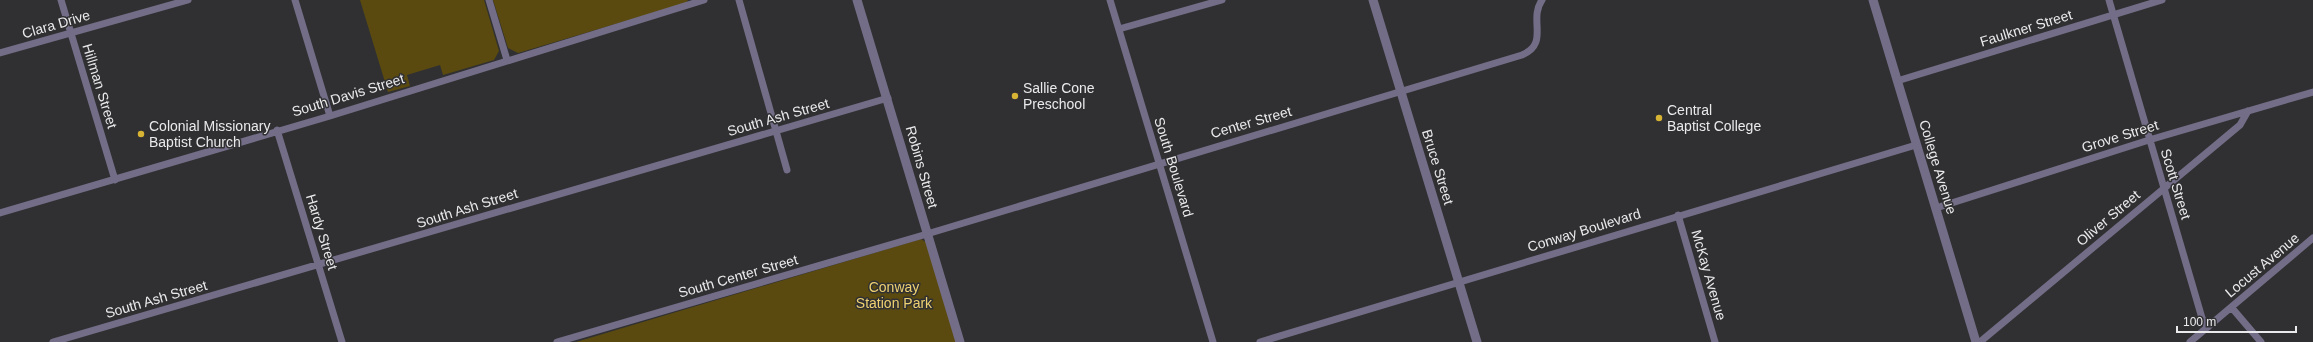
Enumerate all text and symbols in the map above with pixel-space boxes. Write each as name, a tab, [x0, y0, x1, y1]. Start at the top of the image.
street label: Faulkner Street	[1978, 6, 2074, 50]
street label: Clara Drive	[20, 7, 92, 41]
street label: Hillman Street	[79, 42, 121, 130]
street label: South Davis Street	[290, 70, 406, 120]
place label: Sallie Cone Preschool	[1023, 80, 1095, 112]
marker: Sallie Cone Preschool	[1010, 91, 1020, 101]
street label: South Ash Street	[725, 95, 831, 139]
place label: Central Baptist College	[1667, 102, 1761, 134]
street label: Center Street	[1209, 103, 1293, 141]
marker: Central Baptist College	[1654, 113, 1664, 123]
street label: South Boulevard	[1151, 115, 1197, 219]
street label: Grove Street	[2080, 117, 2160, 155]
place label: Colonial Missionary Baptist Church	[149, 118, 270, 150]
street label: College Avenue	[1916, 118, 1960, 216]
street label: Robins Street	[903, 124, 941, 210]
street label: Bruce Street	[1419, 127, 1457, 207]
marker: Colonial Missionary Baptist Church	[136, 129, 146, 139]
street label: Scott Street	[2158, 147, 2194, 221]
street label: South Ash Street	[414, 185, 520, 231]
street label: Oliver Street	[2073, 187, 2143, 249]
street label: Hardy Street	[303, 192, 341, 272]
street label: Conway Boulevard	[1525, 205, 1643, 255]
street label: McKay Avenue	[1688, 228, 1730, 322]
street label: Locust Avenue	[2222, 229, 2302, 301]
street label: South Center Street	[676, 251, 800, 301]
street label: South Ash Street	[103, 277, 209, 321]
park label: Conway Station Park	[856, 279, 933, 311]
scale bar	[2177, 308, 2296, 334]
text: 100 m	[2183, 315, 2216, 329]

